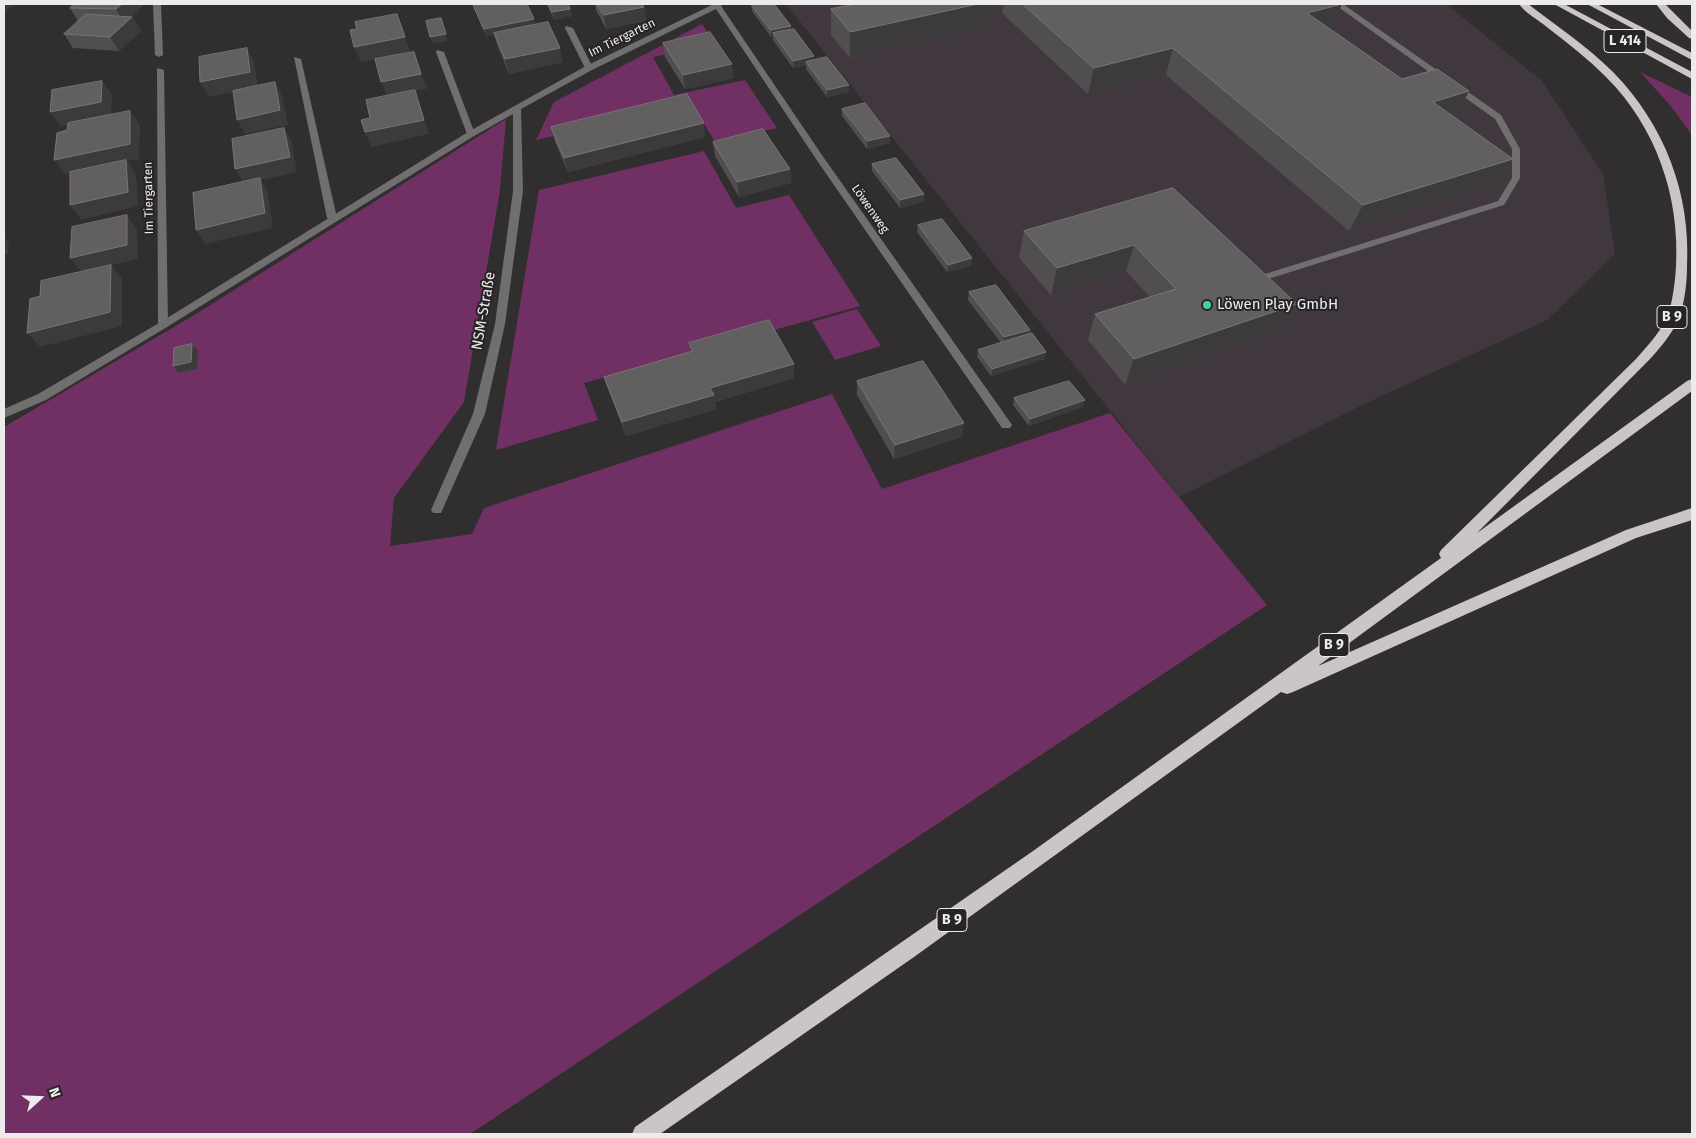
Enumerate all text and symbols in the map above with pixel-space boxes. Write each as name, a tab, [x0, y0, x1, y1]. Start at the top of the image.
street label: Im Tiergarten	[586, 16, 658, 60]
road number: L 414	[1604, 29, 1646, 52]
street label: Im Tiergarten	[141, 162, 157, 234]
street label: Löwenweg	[848, 182, 892, 236]
street label: NSM-Straße	[468, 270, 500, 352]
place label: Löwen Play GmbH	[1217, 296, 1338, 314]
marker: Löwen Play GmbH	[1201, 299, 1213, 311]
road number: B 9	[1657, 306, 1687, 328]
road number: B 9	[1319, 634, 1349, 656]
road number: B 9	[937, 908, 967, 932]
north arrow	[15, 1073, 65, 1123]
text: N	[45, 1085, 64, 1100]

